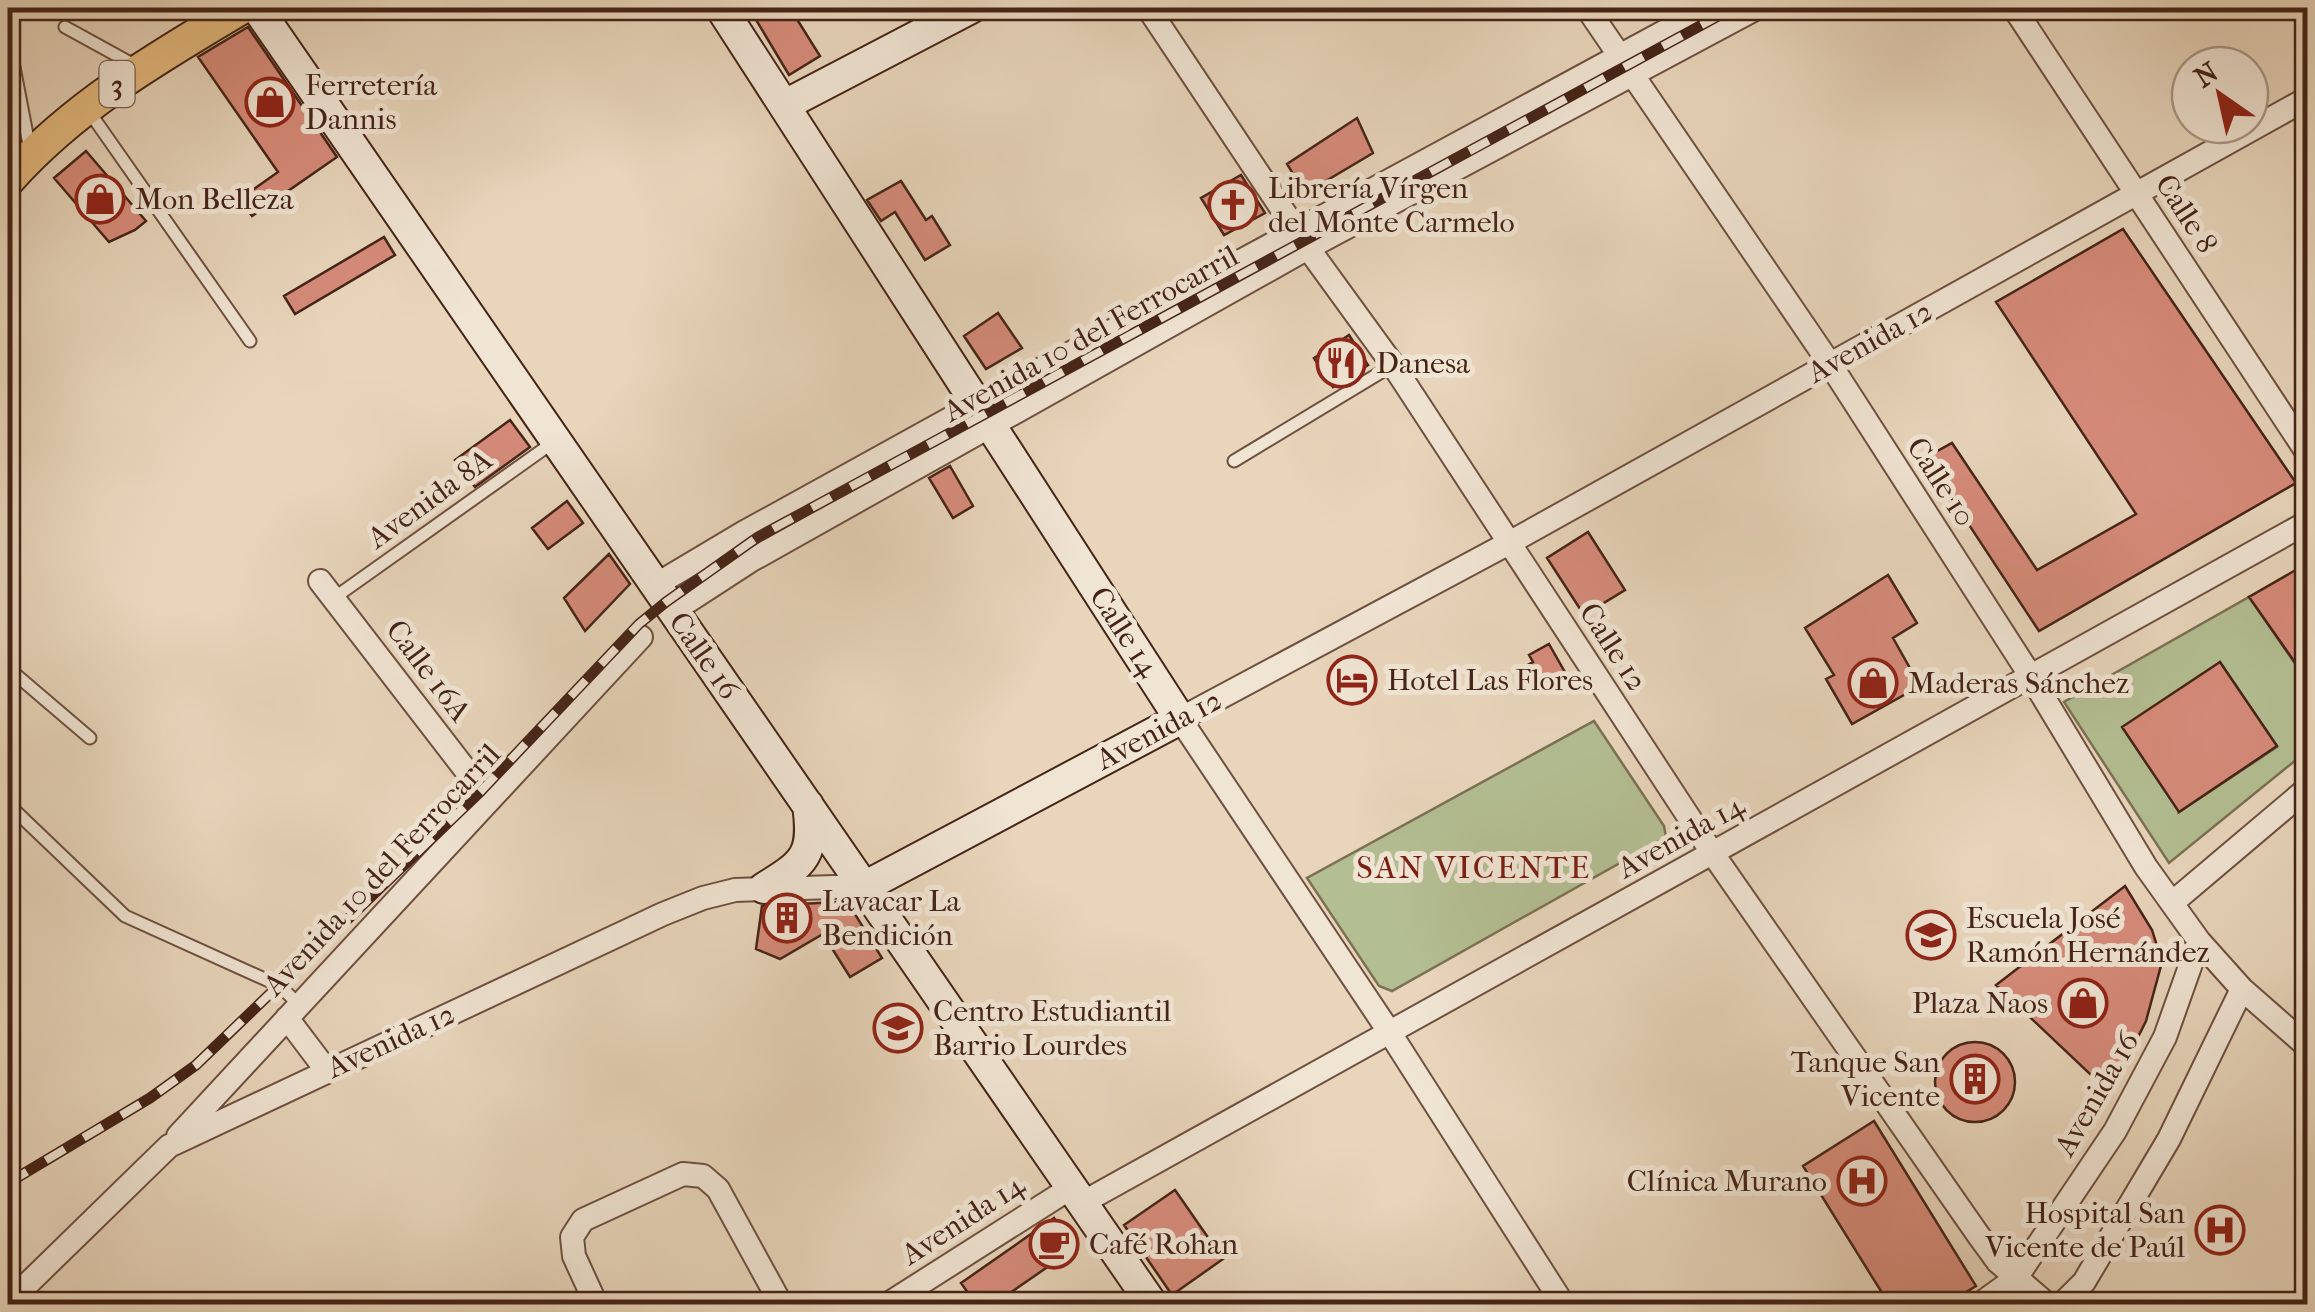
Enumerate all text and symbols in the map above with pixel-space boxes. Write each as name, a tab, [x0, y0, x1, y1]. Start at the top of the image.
north arrow	[2170, 45, 2270, 145]
text: N	[2188, 55, 2225, 94]
road number: 3	[100, 61, 134, 107]
place label: Ferretería Dannis	[305, 68, 438, 137]
shop icon: Ferretería Dannis	[244, 76, 296, 128]
street label: Calle 8	[2148, 168, 2224, 260]
place label: Librería Vírgen del Monte Carmelo	[1268, 171, 1515, 240]
shop icon: Mon Belleza	[74, 173, 126, 225]
church icon: Librería Vírgen del Monte Carmelo	[1207, 179, 1259, 231]
place label: Mon Belleza	[135, 182, 295, 217]
street label: Avenida 10 del Ferrocarril	[937, 238, 1244, 430]
street label: Avenida 12	[1801, 294, 1938, 391]
restaurant icon: Danesa	[1315, 337, 1367, 389]
place label: Danesa	[1376, 346, 1471, 381]
street label: Calle 10	[1899, 431, 1983, 533]
street label: Avenida 8A	[360, 442, 499, 556]
street label: Calle 14	[1082, 580, 1167, 685]
street label: Calle 12	[1572, 596, 1654, 698]
street label: Calle 16	[661, 606, 747, 707]
street label: Calle 16A	[379, 613, 478, 729]
hotel icon: Hotel Las Flores	[1326, 654, 1378, 706]
shop icon: Maderas Sánchez	[1847, 657, 1899, 709]
place label: Hotel Las Flores	[1387, 663, 1593, 698]
place label: Maderas Sánchez	[1908, 666, 2129, 701]
street label: Avenida 12	[1089, 682, 1228, 778]
street label: Avenida 10 del Ferrocarril	[256, 737, 508, 1004]
street label: Avenida 14	[1611, 787, 1751, 887]
district label: SAN VICENTE	[1356, 849, 1592, 886]
place label: Lavacar La Bendición	[822, 884, 962, 953]
building icon: Lavacar La Bendición	[761, 892, 813, 944]
place label: Escuela José Ramón Hernández	[1966, 901, 2210, 970]
school or university icon: Escuela José Ramón Hernández	[1905, 909, 1957, 961]
shop icon: Plaza Naos	[2057, 977, 2109, 1029]
place label: Plaza Naos	[1912, 986, 2048, 1021]
place label: Centro Estudiantil Barrio Lourdes	[933, 994, 1171, 1063]
street label: Avenida 12	[321, 996, 460, 1086]
school or university icon: Centro Estudiantil Barrio Lourdes	[872, 1002, 924, 1054]
street label: Avenida 16	[2047, 1025, 2147, 1163]
place label: Tanque San Vicente	[1791, 1045, 1941, 1114]
building icon: Tanque San Vicente	[1949, 1053, 2001, 1105]
hospital icon: Clínica Murano	[1836, 1155, 1888, 1207]
place label: Clínica Murano	[1627, 1164, 1827, 1199]
street label: Avenida 14	[894, 1167, 1032, 1273]
place label: Hospital San Vicente de Paúl	[1984, 1196, 2186, 1265]
hospital icon: Hospital San Vicente de Paúl	[2194, 1204, 2246, 1256]
cafe icon: Café Rohan	[1028, 1218, 1080, 1270]
place label: Café Rohan	[1089, 1227, 1239, 1262]

